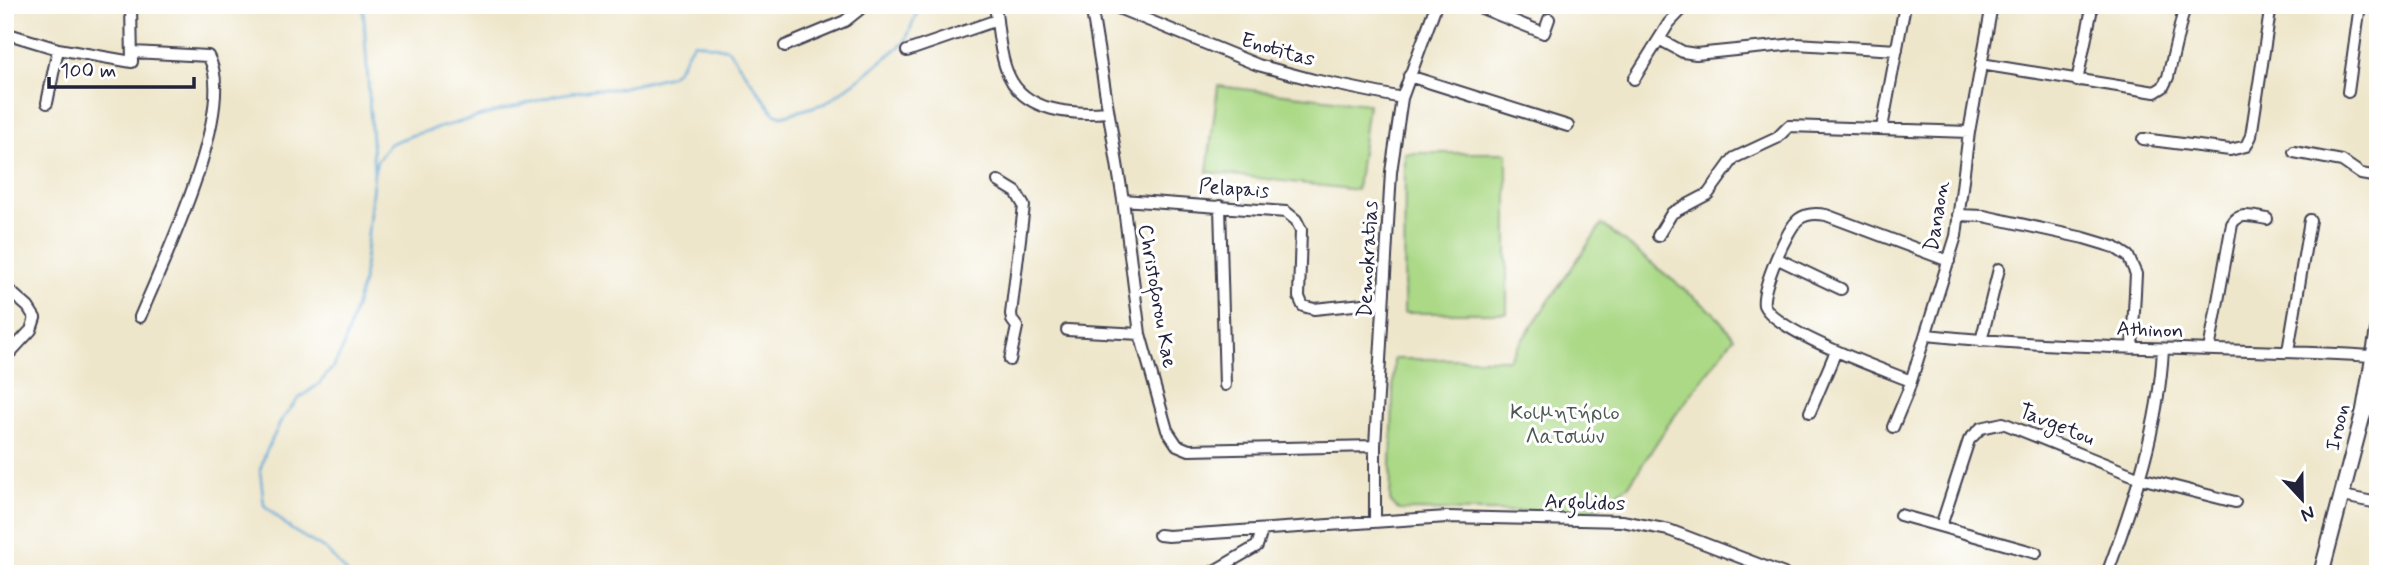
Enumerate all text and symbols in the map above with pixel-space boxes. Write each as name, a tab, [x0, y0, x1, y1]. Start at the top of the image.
street label: Enotitas	[1238, 26, 1318, 74]
scale bar	[49, 46, 194, 90]
text: 100 m	[60, 57, 116, 85]
street label: Pelapais	[1198, 173, 1270, 205]
street label: Danaon	[1918, 178, 1956, 254]
street label: Demokratias	[1351, 200, 1385, 318]
street label: Christoforou Kae	[1129, 222, 1183, 371]
street label: Athinon	[2116, 315, 2184, 345]
street label: Tavgetou	[2014, 397, 2099, 454]
park label: Κοιμητήριο Λατσιών	[1510, 399, 1620, 451]
street label: Iroon	[2319, 401, 2357, 453]
north arrow	[2268, 463, 2338, 534]
street label: Argolidos	[1544, 488, 1626, 520]
text: N	[2297, 499, 2318, 527]

